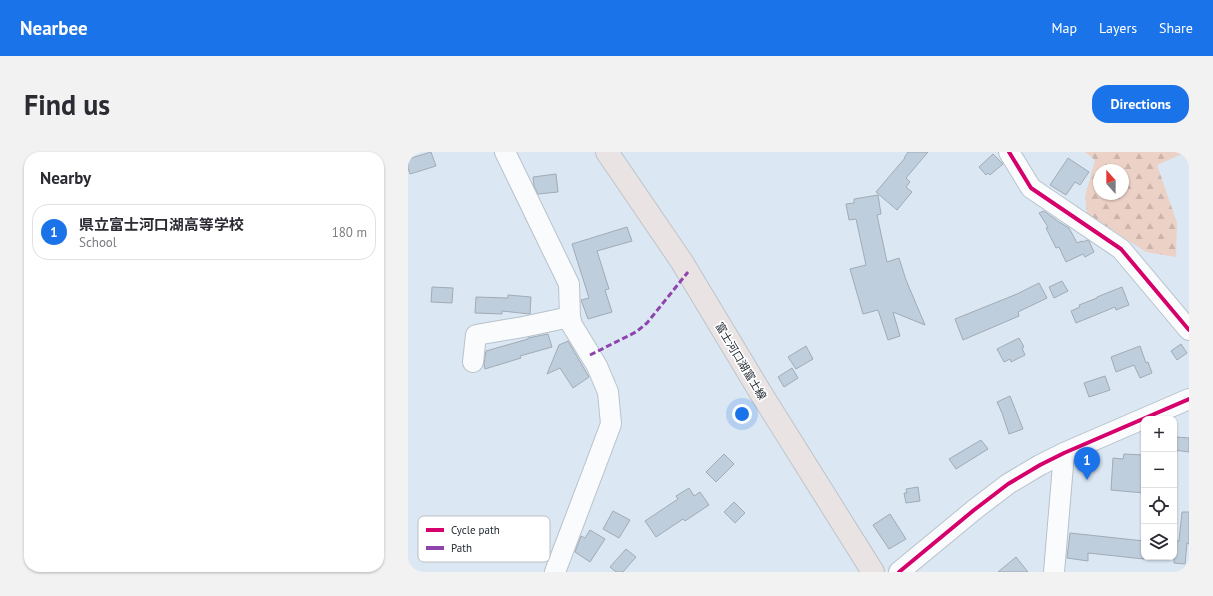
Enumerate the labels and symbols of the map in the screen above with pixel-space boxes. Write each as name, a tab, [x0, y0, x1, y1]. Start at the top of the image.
north arrow	[1093, 164, 1129, 200]
street label: 富士河口湖富士線	[712, 320, 770, 402]
your location	[732, 404, 752, 424]
pin: 1	[1074, 447, 1100, 480]
legend	[418, 516, 550, 562]
text: Cycle path	[451, 523, 500, 537]
text: Path	[451, 541, 472, 555]

